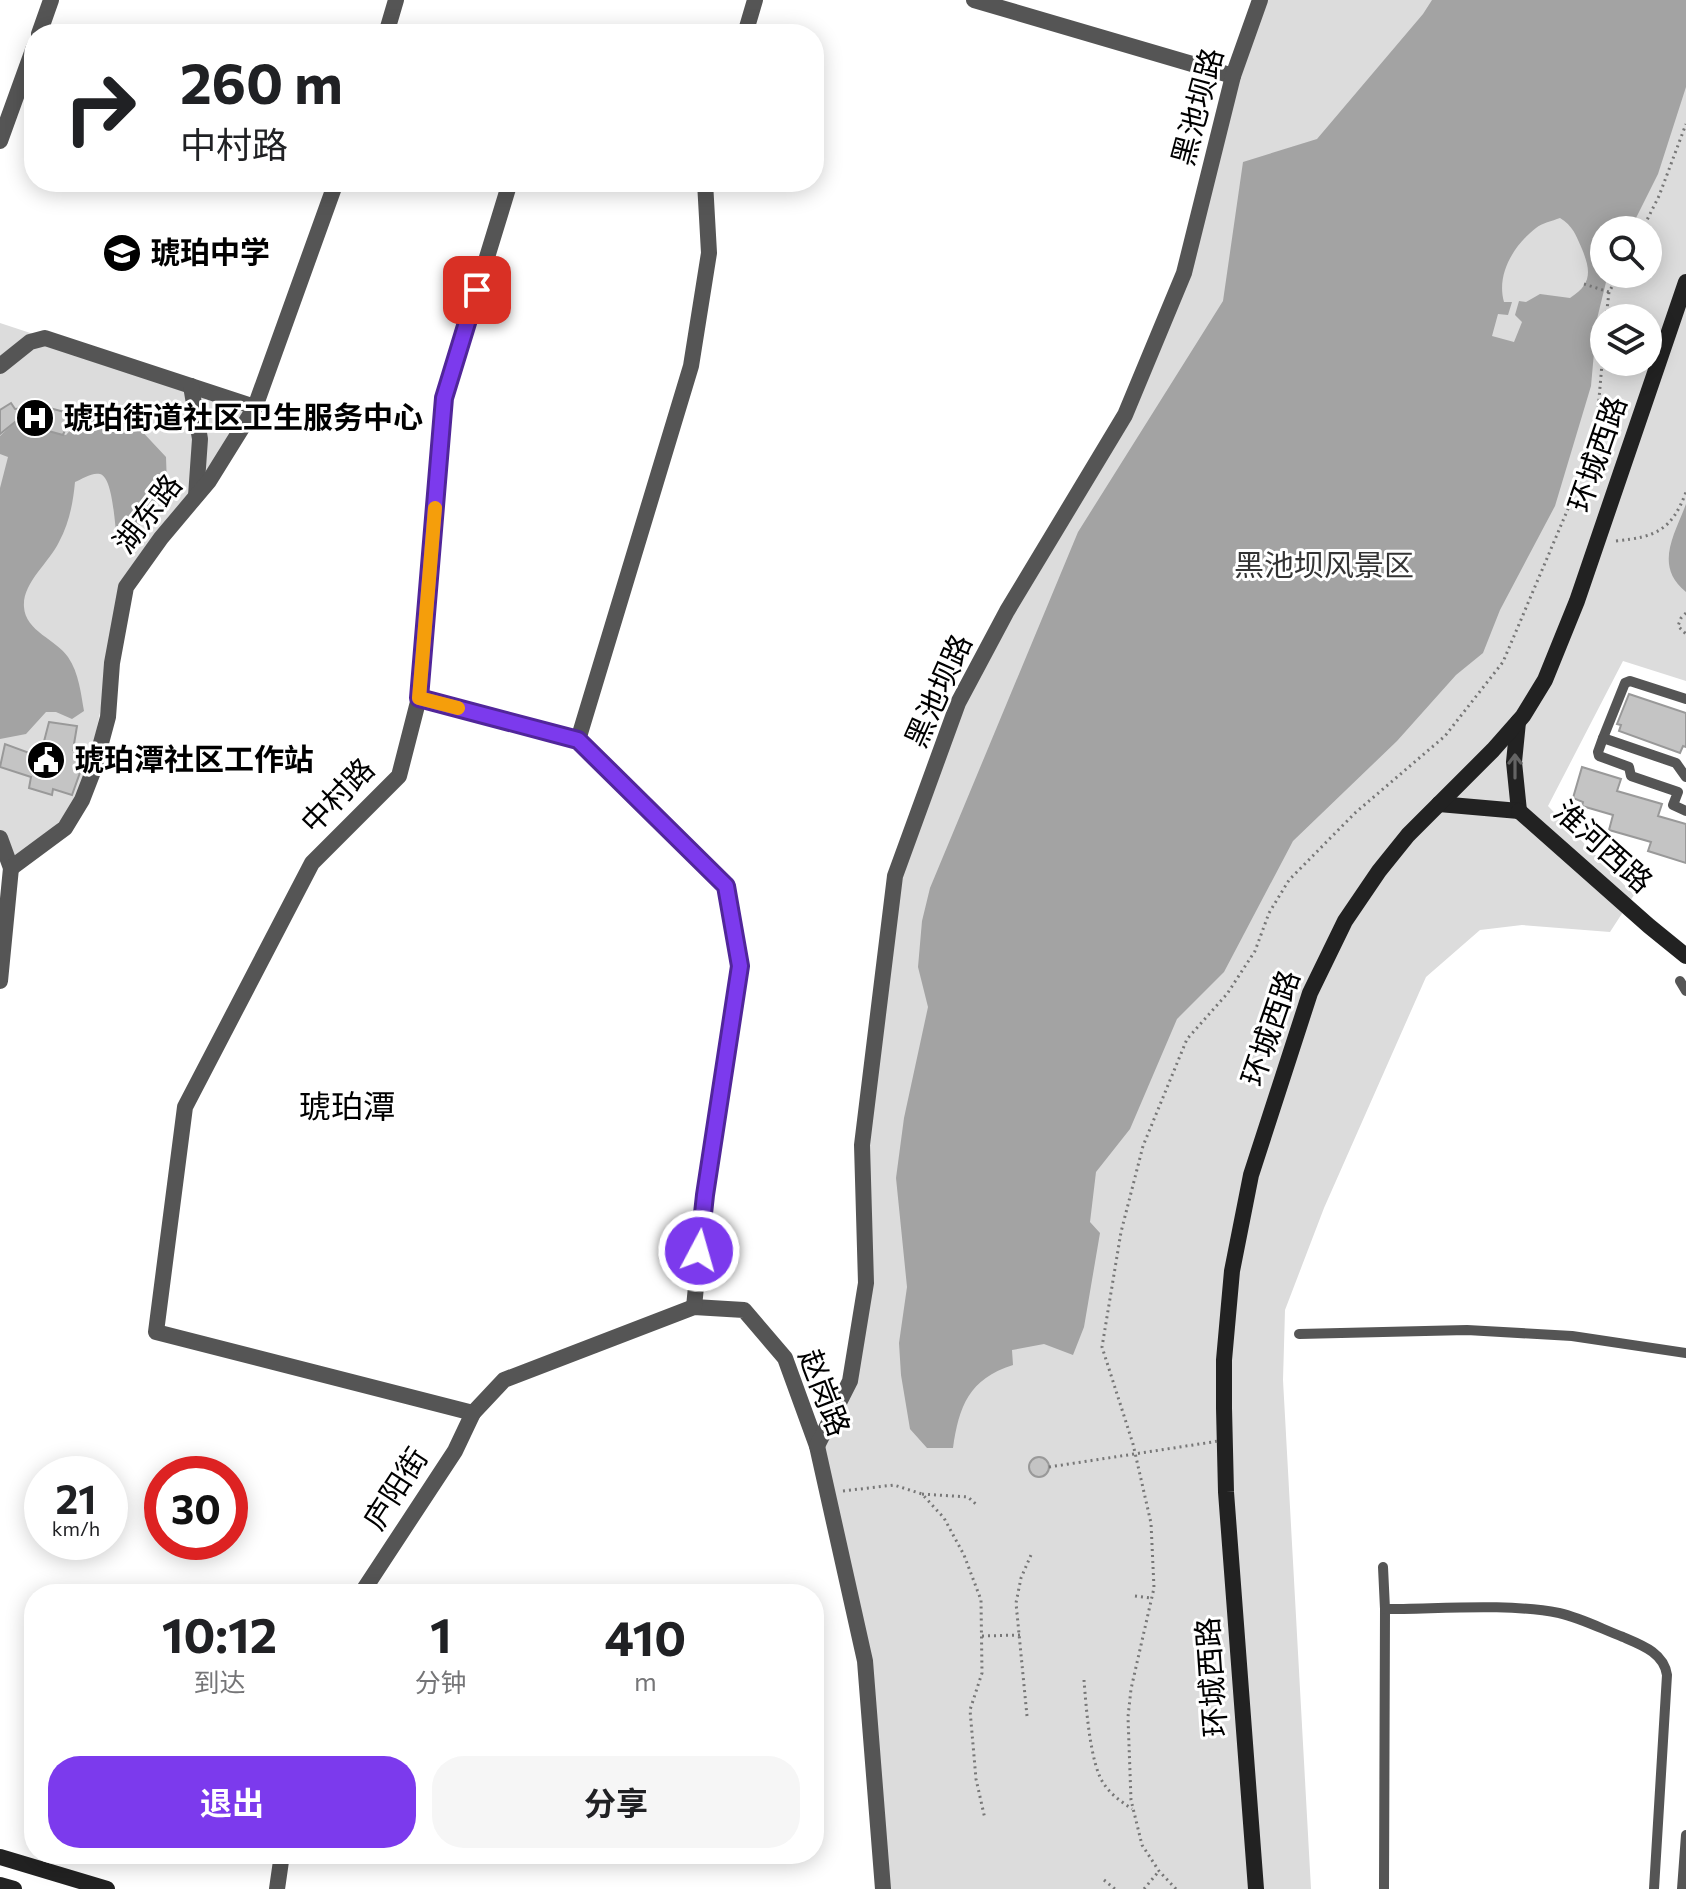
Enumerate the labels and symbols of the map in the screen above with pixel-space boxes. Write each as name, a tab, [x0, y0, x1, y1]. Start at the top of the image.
street label: 黑池坝路	[1162, 44, 1229, 169]
school or university icon: 琥珀中学	[101, 232, 143, 274]
place label: 琥珀中学	[150, 232, 270, 269]
pin	[443, 256, 511, 324]
street label: 环城西路	[1559, 390, 1633, 516]
hospital icon: 琥珀街道社区卫生服务中心	[14, 397, 56, 439]
place label: 琥珀街道社区卫生服务中心	[63, 397, 423, 434]
street label: 湖东路	[104, 466, 188, 559]
park label: 黑池坝风景区	[1234, 545, 1414, 582]
street label: 黑池坝路	[895, 628, 978, 752]
public building icon: 琥珀潭社区工作站	[25, 739, 67, 781]
place label: 琥珀潭社区工作站	[74, 739, 314, 776]
street label: 中村路	[292, 749, 381, 839]
one-way arrow	[1507, 753, 1523, 780]
street label: 淮河西路	[1548, 791, 1662, 899]
street label: 环城西路	[1232, 964, 1306, 1090]
district label: 琥珀潭	[299, 1085, 395, 1125]
position arrow	[657, 1209, 741, 1293]
street label: 赵岗路	[793, 1343, 860, 1441]
street label: 庐阳街	[354, 1440, 434, 1535]
speed limit sign: 30	[144, 1456, 248, 1560]
street label: 环城西路	[1187, 1616, 1232, 1738]

